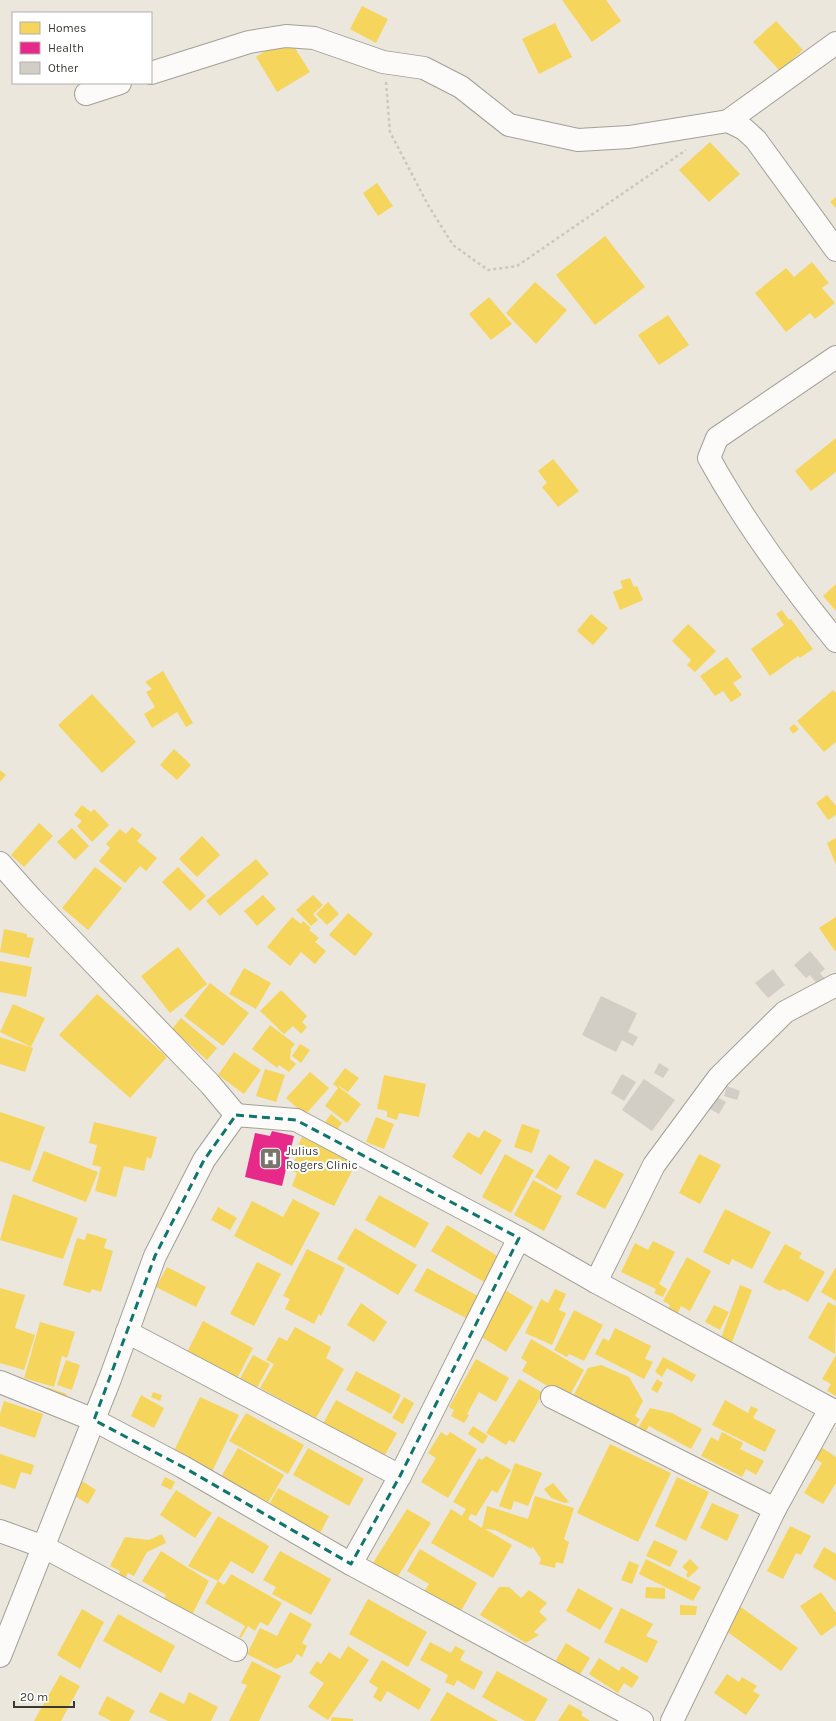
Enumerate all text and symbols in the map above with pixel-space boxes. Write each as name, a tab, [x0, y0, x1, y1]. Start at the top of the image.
legend	[12, 12, 152, 84]
text: Homes	[48, 21, 86, 35]
text: Health	[48, 41, 84, 55]
text: Other	[48, 61, 79, 75]
place label: Julius Rogers Clinic	[286, 1144, 358, 1172]
hospital icon: Julius Rogers Clinic	[257, 1145, 283, 1171]
scale bar	[14, 1683, 74, 1709]
text: 20 m	[20, 1690, 48, 1704]

